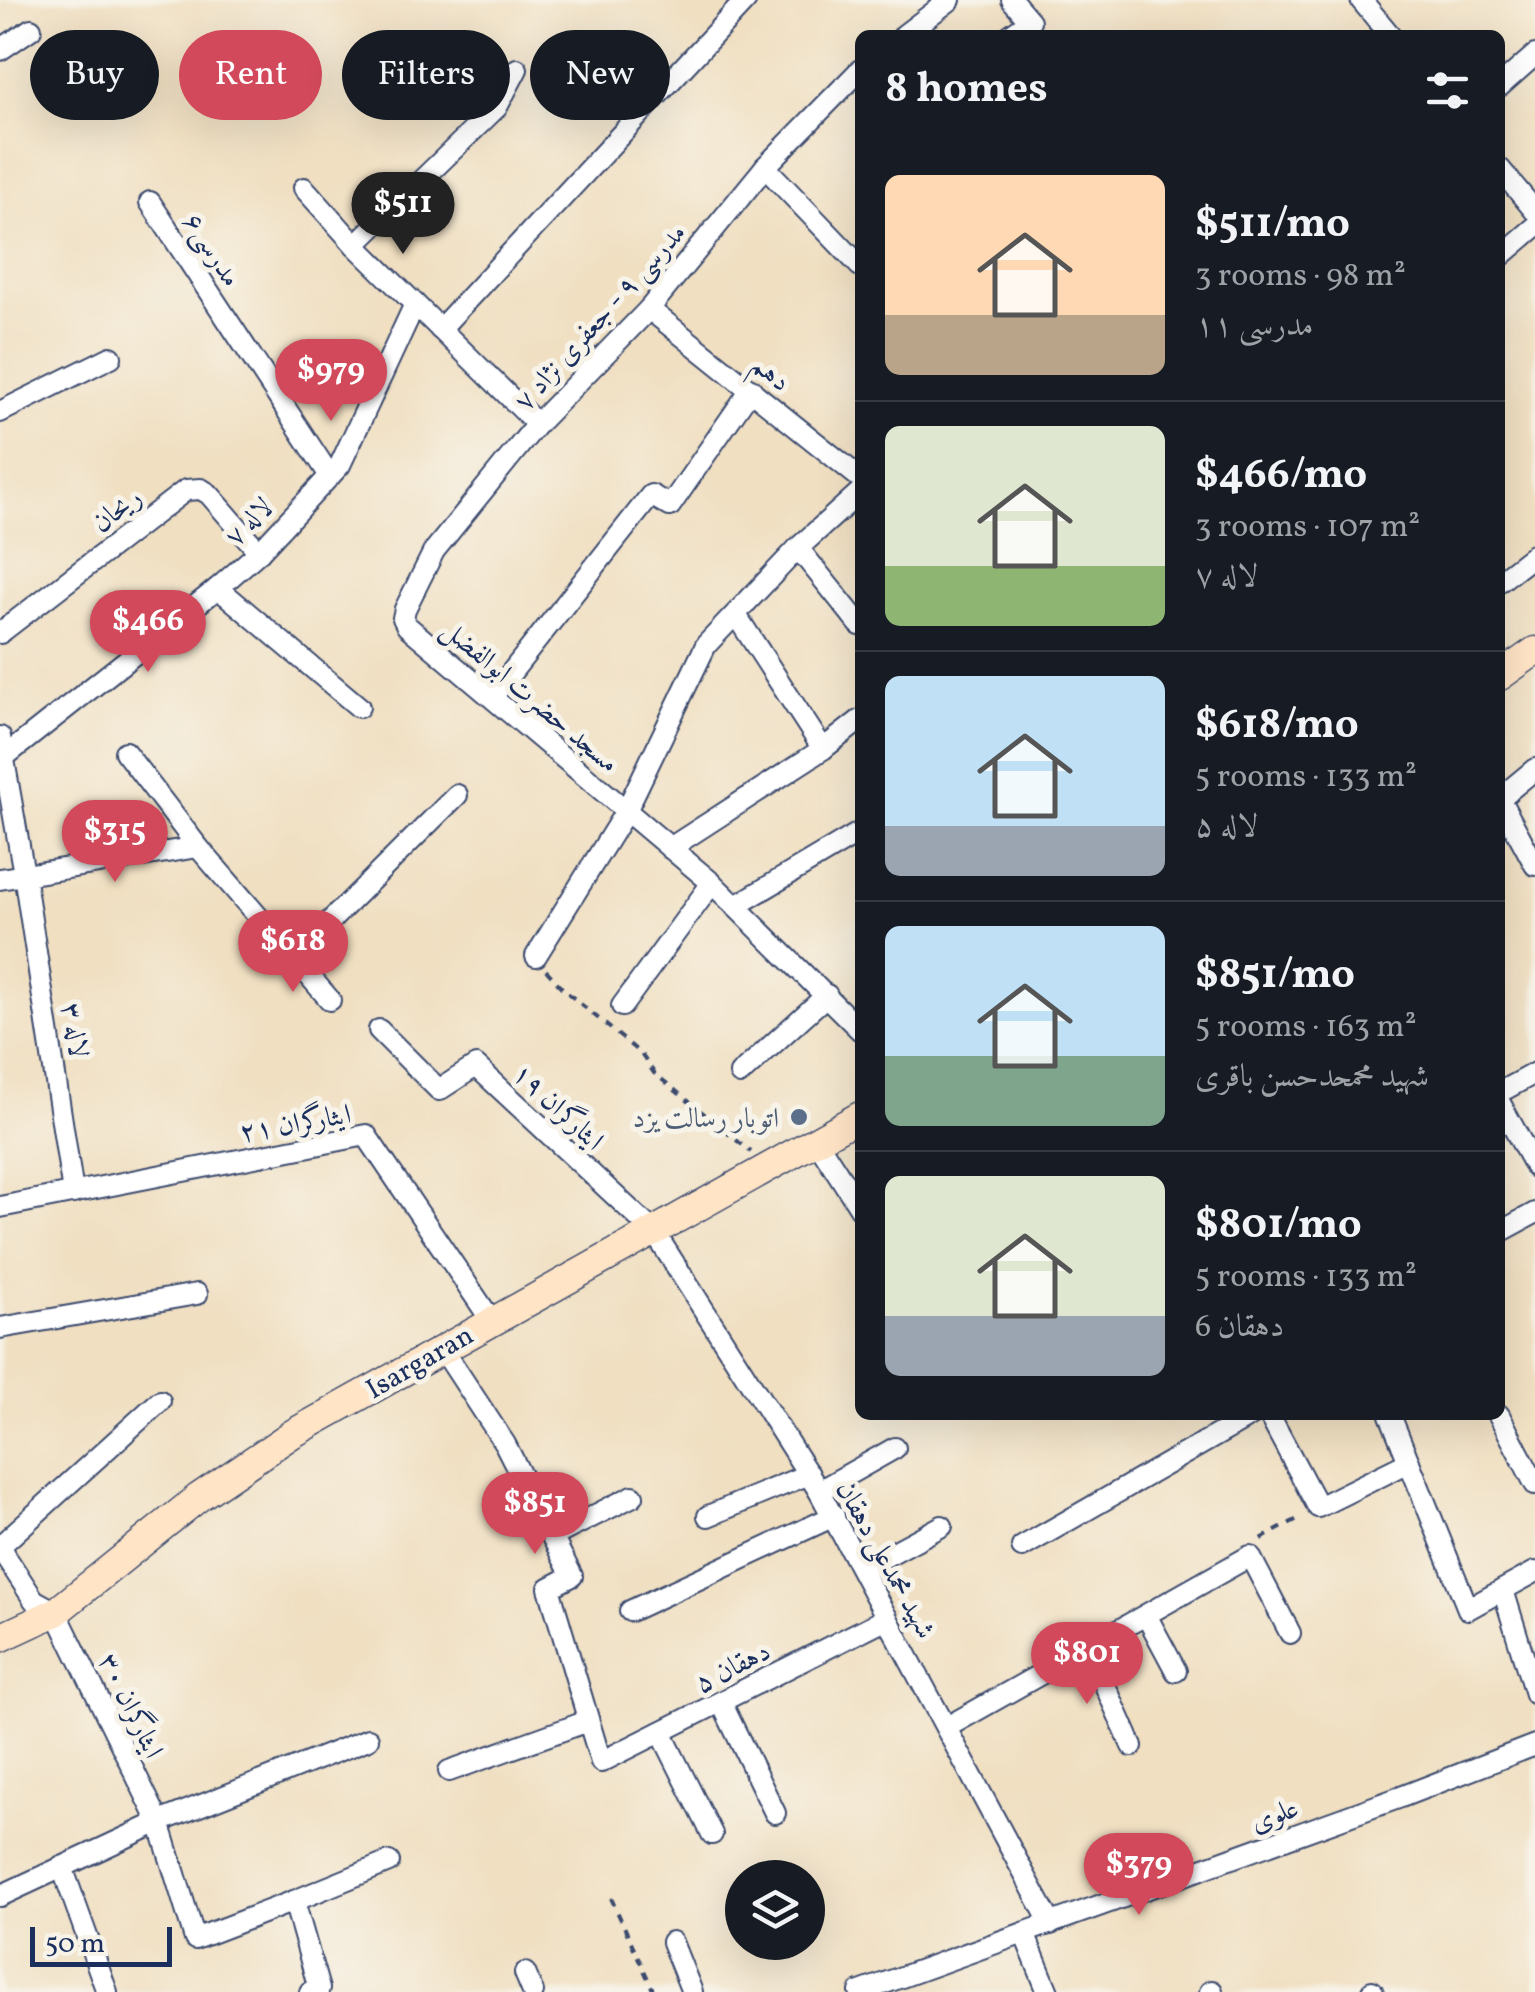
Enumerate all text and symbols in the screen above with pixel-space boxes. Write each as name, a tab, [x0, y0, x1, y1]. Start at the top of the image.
chip: Buy	[30, 30, 159, 120]
chip: Rent	[179, 30, 322, 120]
chip: Filters	[342, 30, 510, 120]
chip: New	[530, 30, 670, 120]
text: 8 homes	[885, 61, 1048, 120]
icon: filters	[1420, 63, 1475, 118]
pin: $511	[344, 172, 462, 257]
text: $511	[374, 182, 432, 226]
text: $511/mo	[1195, 196, 1350, 255]
street label: مدرسی۶	[172, 205, 250, 295]
street label: مدرسی ۹ - جعفری نژاد ۷	[506, 215, 696, 420]
icon: home	[965, 215, 1085, 335]
text: 3 rooms · 98 m²	[1195, 255, 1406, 299]
text: مدرسی ۱۱	[1195, 305, 1314, 349]
pin: $979	[272, 339, 390, 424]
street label: دهم	[740, 346, 798, 406]
text: $979	[297, 349, 365, 393]
text: $466/mo	[1195, 447, 1367, 506]
icon: home	[965, 466, 1085, 586]
street label: ریحان	[84, 479, 151, 543]
street label: لاله ۷	[216, 489, 283, 556]
text: 3 rooms · 107 m²	[1195, 506, 1420, 550]
text: لاله ۷	[1195, 556, 1258, 600]
pin: $466	[89, 590, 207, 675]
text: $466	[112, 600, 184, 644]
street label: مسجد حضرت ابوالفضل	[432, 611, 627, 783]
text: $618/mo	[1195, 697, 1359, 756]
icon: home	[965, 716, 1085, 836]
text: 5 rooms · 133 m²	[1195, 756, 1417, 800]
pin: $315	[56, 800, 174, 885]
text: لاله ۵	[1195, 806, 1258, 850]
text: $315	[84, 810, 146, 854]
pin: $618	[234, 910, 352, 995]
text: $618	[260, 920, 326, 964]
text: $851/mo	[1195, 947, 1355, 1006]
icon: home	[965, 966, 1085, 1086]
street label: لاله ۳	[50, 1000, 97, 1061]
text: 5 rooms · 163 m²	[1195, 1006, 1417, 1050]
street label: ایثارگران ۱‍۹	[503, 1054, 612, 1160]
text: شهید محمحدحسن باقری	[1195, 1056, 1429, 1100]
street label: ایثارگران ۲۱	[236, 1095, 354, 1153]
place label: اتوبار رسالت یزد	[633, 1100, 779, 1139]
marker: اتوبار رسالت یزد	[788, 1106, 810, 1128]
text: $801/mo	[1195, 1197, 1362, 1256]
icon: home	[965, 1216, 1085, 1336]
text: 5 rooms · 133 m²	[1195, 1256, 1417, 1300]
text: دهقان 6	[1195, 1306, 1284, 1350]
street label: Isargaran	[359, 1317, 481, 1410]
pin: $851	[476, 1472, 594, 1557]
street label: شهید محمدعلی دهقان	[825, 1474, 944, 1646]
text: $851	[504, 1482, 566, 1526]
pin: $801	[1028, 1622, 1146, 1707]
text: $801	[1053, 1632, 1121, 1676]
street label: دهقان ۵	[689, 1633, 778, 1704]
street label: ایثارگران ۳۰	[88, 1647, 173, 1765]
street label: علوی	[1245, 1790, 1304, 1843]
pin: $379	[1080, 1833, 1198, 1918]
text: $379	[1106, 1843, 1172, 1887]
map controls	[725, 1860, 825, 1960]
button: layers	[725, 1860, 825, 1960]
scale bar	[30, 1922, 172, 1966]
text: 50 m	[45, 1925, 105, 1964]

